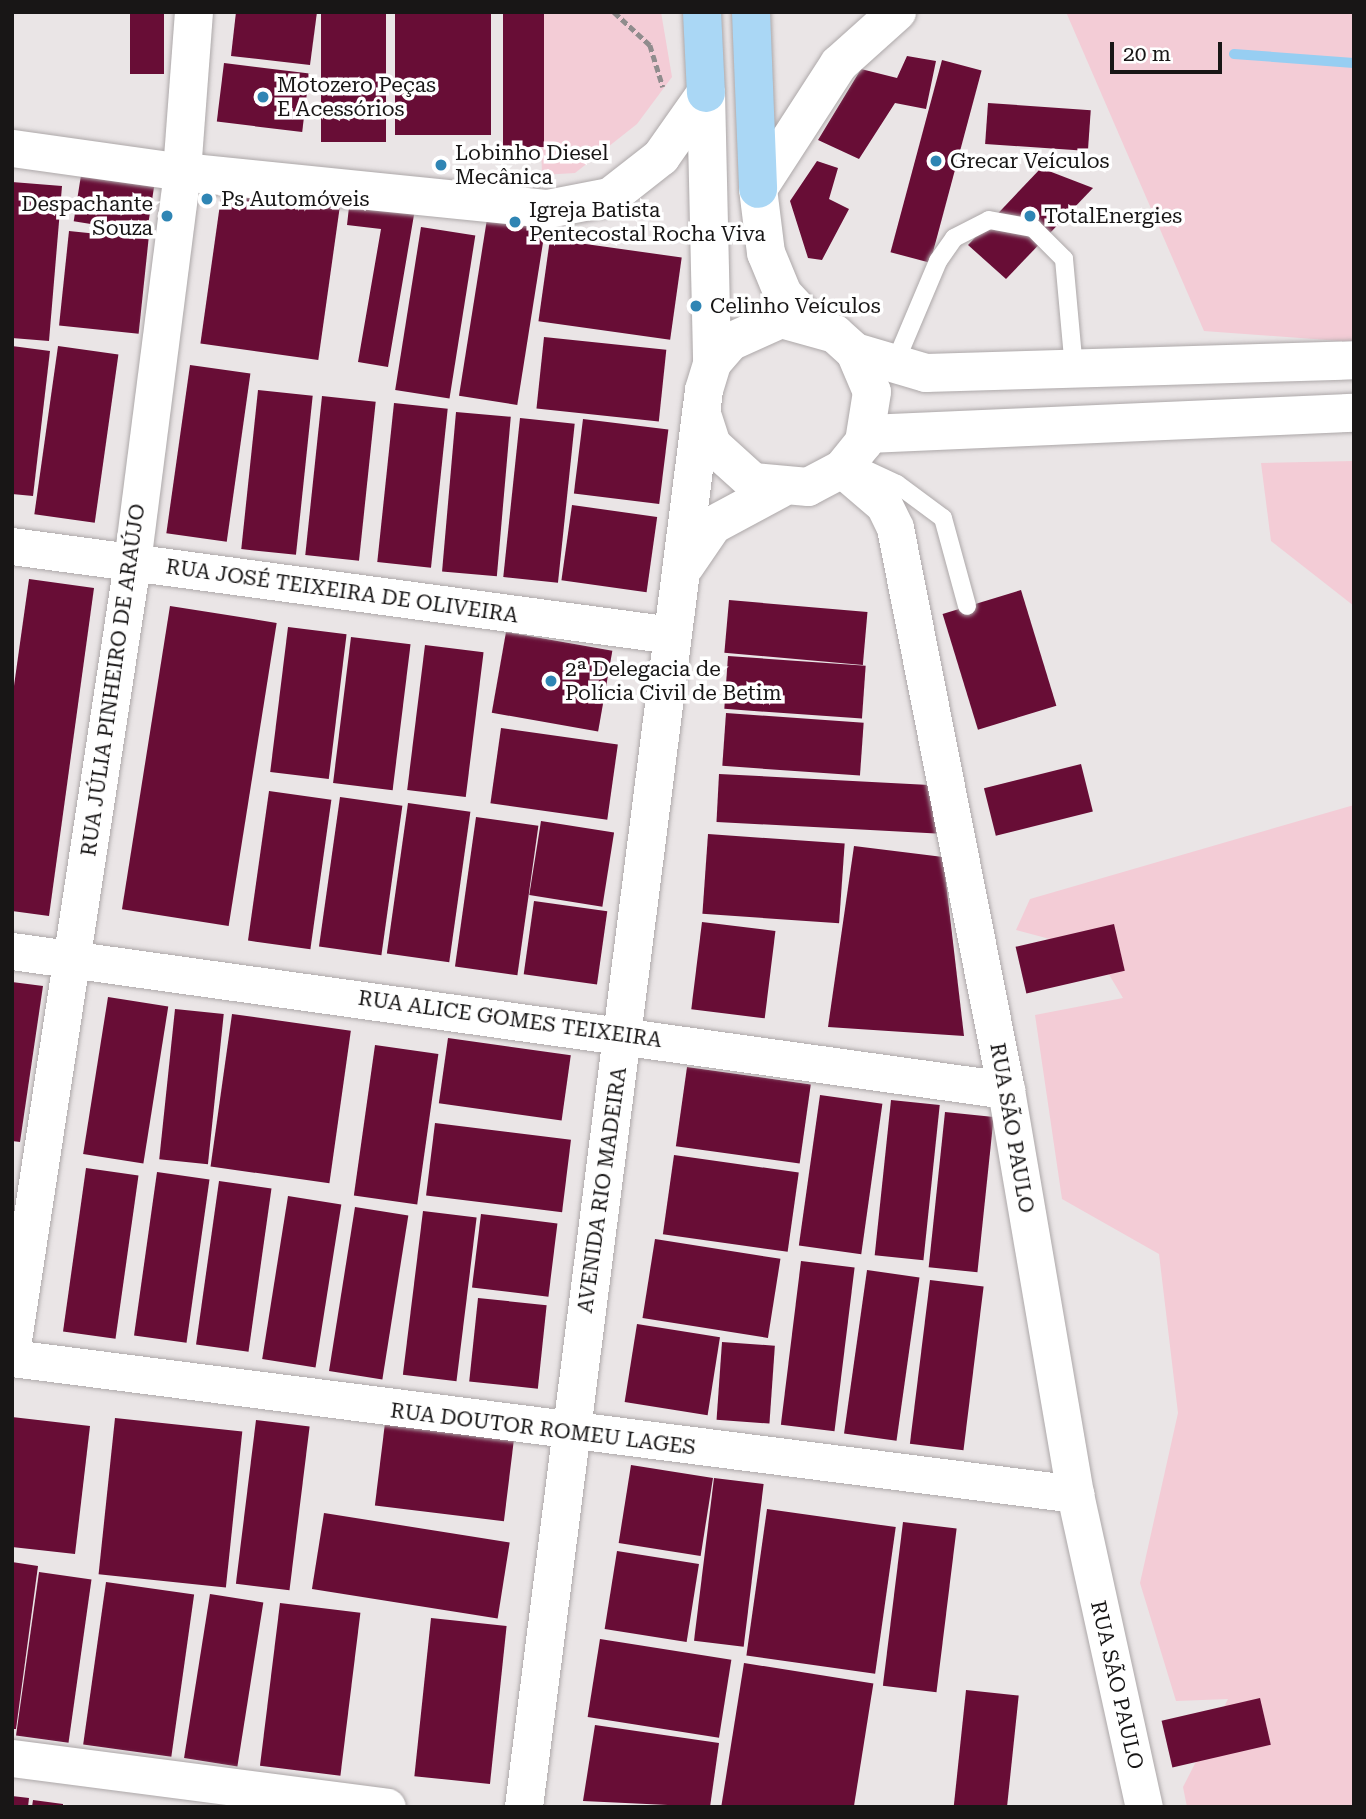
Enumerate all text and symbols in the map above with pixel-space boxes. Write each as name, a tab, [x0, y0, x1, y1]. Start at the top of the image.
scale bar	[1114, 28, 1226, 72]
text: 20 m	[1123, 42, 1171, 66]
place label: Motozero Peças E Acessórios	[277, 72, 436, 122]
marker: Motozero Peças E Acessórios	[255, 89, 271, 105]
place label: Lobinho Diesel Mecânica	[455, 140, 608, 190]
place label: Grecar Veículos	[950, 148, 1110, 174]
marker: Grecar Veículos	[928, 153, 944, 169]
marker: Lobinho Diesel Mecânica	[433, 157, 449, 173]
place label: Ps Automóveis	[221, 186, 369, 212]
place label: Despachante Souza	[21, 191, 153, 241]
marker: Ps Automóveis	[199, 191, 215, 207]
place label: Igreja Batista Pentecostal Rocha Viva	[529, 197, 766, 247]
place label: TotalEnergies	[1044, 203, 1182, 229]
marker: Despachante Souza	[159, 208, 175, 224]
marker: TotalEnergies	[1022, 208, 1038, 224]
marker: Igreja Batista Pentecostal Rocha Viva	[507, 214, 523, 230]
place label: Celinho Veículos	[710, 293, 881, 319]
marker: Celinho Veículos	[688, 298, 704, 314]
street label: RUA JÚLIA PINHEIRO DE ARAÚJO	[76, 502, 150, 858]
street label: RUA JOSÉ TEIXEIRA DE OLIVEIRA	[164, 554, 520, 628]
place label: 2ª Delegacia de Polícia Civil de Betim	[565, 656, 782, 706]
marker: 2ª Delegacia de Polícia Civil de Betim	[543, 673, 559, 689]
street label: RUA ALICE GOMES TEIXEIRA	[357, 985, 663, 1053]
street label: RUA SÃO PAULO	[985, 1041, 1039, 1215]
street label: AVENIDA RIO MADEIRA	[572, 1065, 632, 1315]
street label: RUA DOUTOR ROMEU LAGES	[389, 1398, 697, 1460]
street label: RUA SÃO PAULO	[1085, 1598, 1149, 1772]

